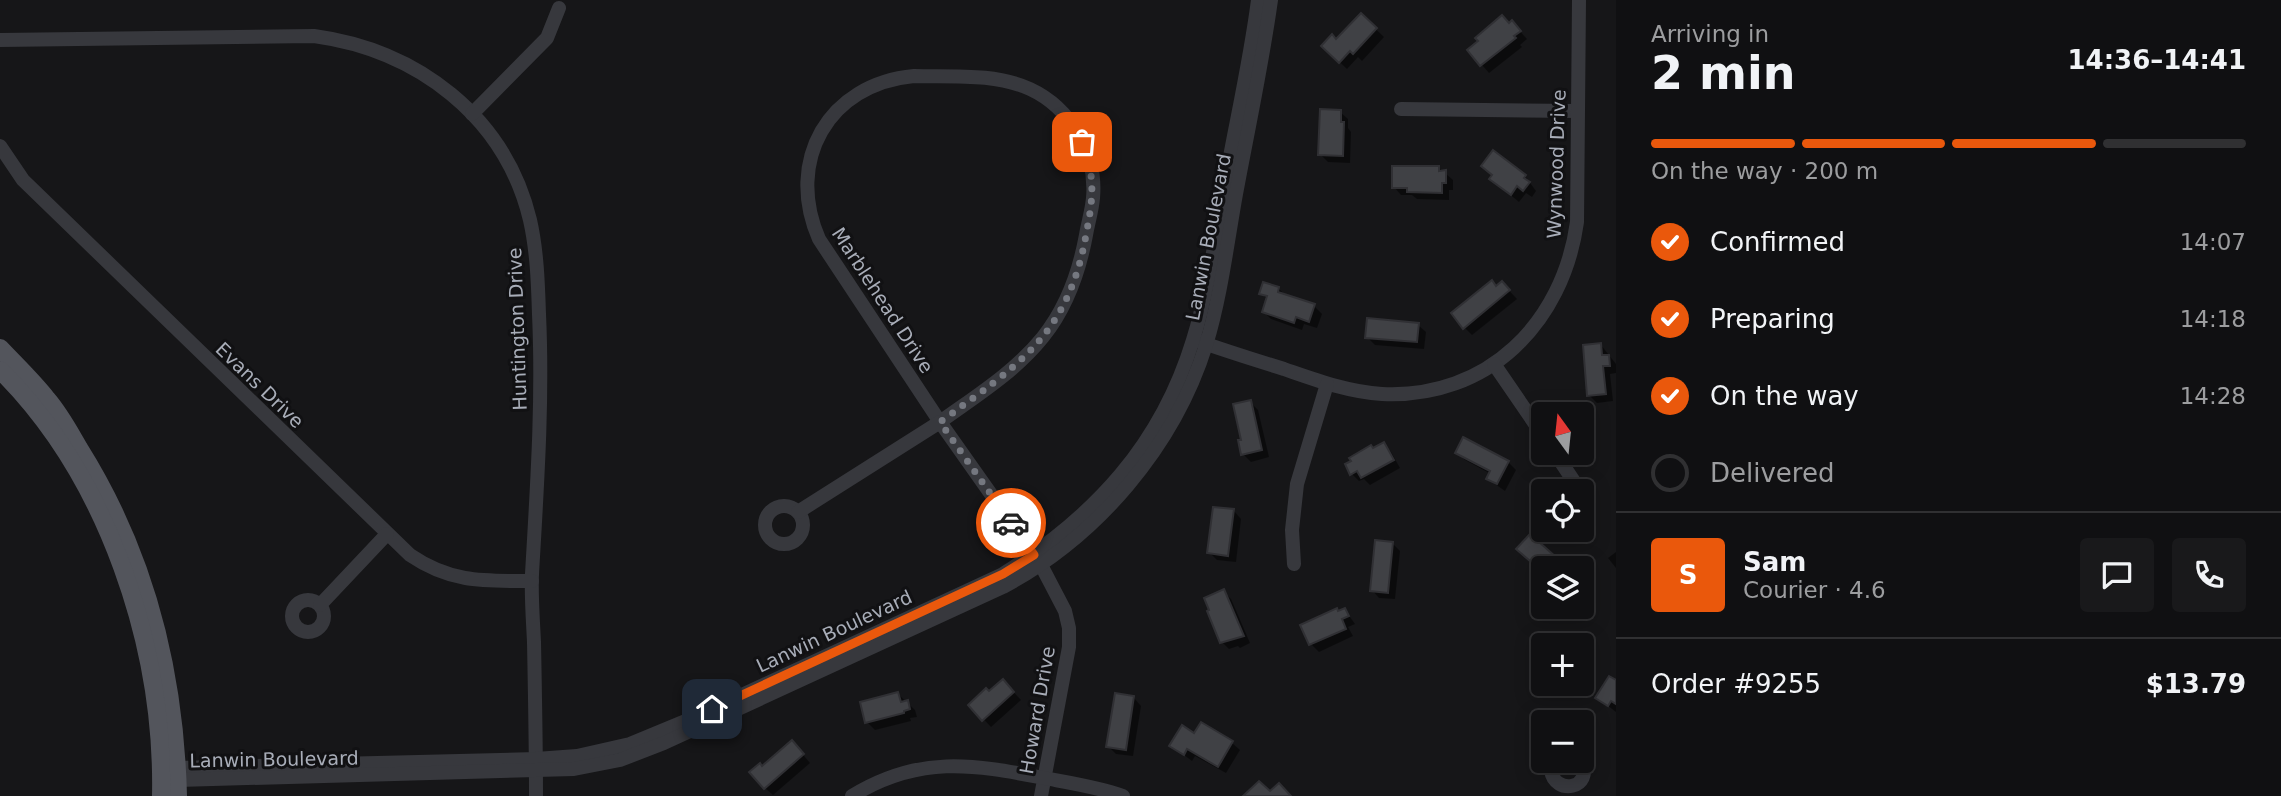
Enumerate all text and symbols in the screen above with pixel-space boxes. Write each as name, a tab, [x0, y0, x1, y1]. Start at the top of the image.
text: Arriving in	[1651, 21, 1769, 47]
text: 14:36–14:41	[2067, 45, 2246, 75]
text: 2 min	[1651, 46, 1795, 100]
street label: Wynwood Drive	[1542, 89, 1570, 239]
pin	[1052, 112, 1112, 172]
icon: bag	[1063, 123, 1101, 161]
street label: Lanwin Boulevard	[1181, 152, 1235, 322]
text: On the way · 200 m	[1651, 158, 1878, 184]
street label: Marblehead Drive	[828, 223, 938, 377]
icon: check	[1651, 223, 1689, 261]
text: Confirmed	[1710, 227, 1845, 257]
text: 14:07	[2180, 229, 2246, 255]
street label: Huntington Drive	[503, 247, 531, 411]
icon: check	[1651, 300, 1689, 338]
text: Preparing	[1710, 304, 1835, 334]
text: 14:18	[2180, 306, 2246, 332]
street label: Evans Drive	[212, 338, 308, 432]
icon: check	[1651, 377, 1689, 415]
text: On the way	[1710, 381, 1859, 411]
text: 14:28	[2180, 383, 2246, 409]
north arrow	[1531, 402, 1594, 466]
map controls	[1531, 402, 1594, 773]
text: Delivered	[1710, 458, 1834, 488]
button: locate	[1531, 479, 1594, 542]
courier	[976, 488, 1046, 558]
icon: car	[992, 504, 1030, 542]
button: chat	[2080, 538, 2154, 612]
button: phone	[2172, 538, 2246, 612]
text: Sam	[1743, 547, 1806, 577]
button: layers	[1531, 556, 1594, 619]
text: S	[1679, 560, 1697, 590]
text: Courier · 4.6	[1743, 577, 1886, 603]
street label: Lanwin Boulevard	[753, 585, 915, 677]
button: +	[1531, 633, 1594, 696]
street label: Howard Drive	[1015, 644, 1059, 776]
text: Order #9255	[1651, 669, 1821, 699]
text: $13.79	[2146, 669, 2246, 699]
pin	[682, 679, 742, 739]
icon: home	[693, 690, 731, 728]
button: −	[1531, 710, 1594, 773]
street label: Lanwin Boulevard	[189, 747, 359, 771]

